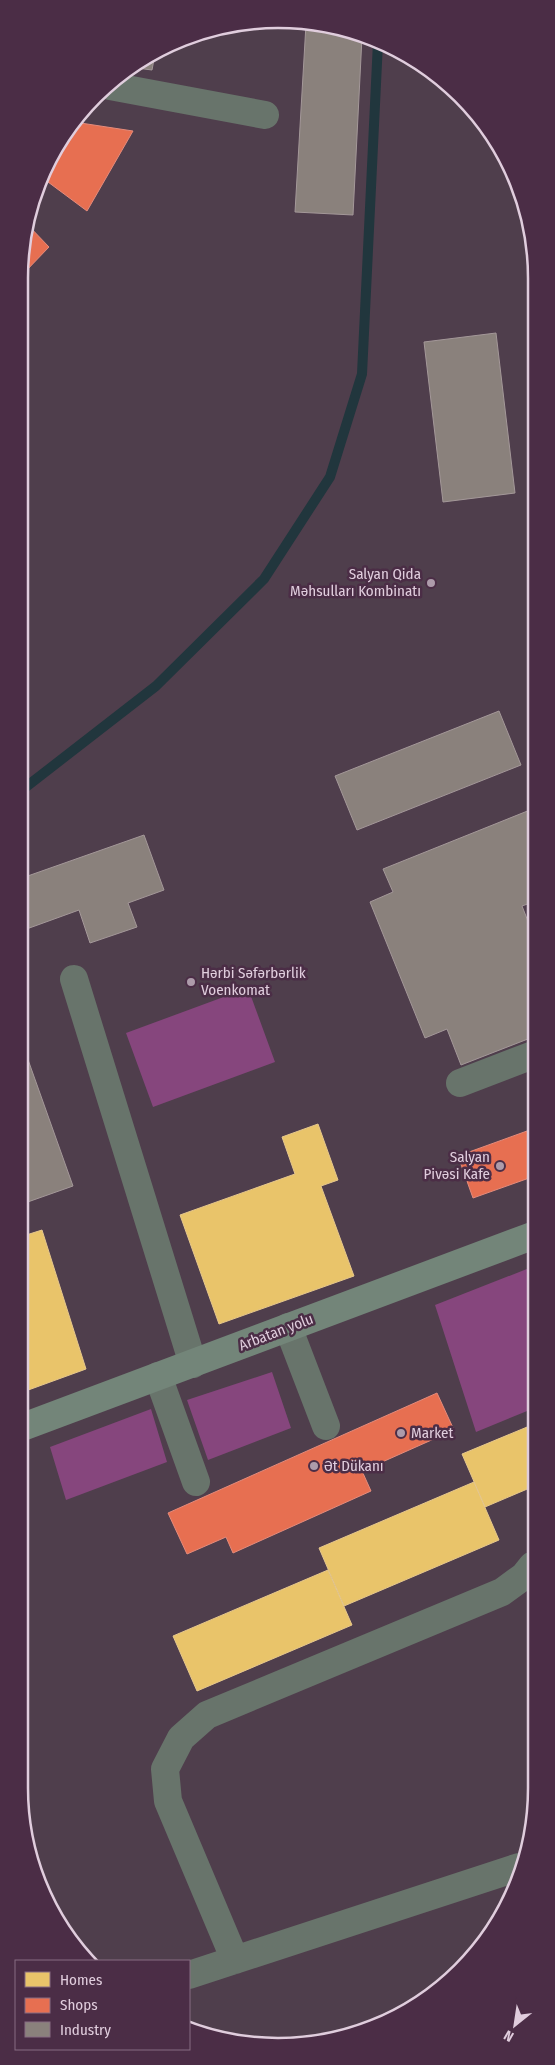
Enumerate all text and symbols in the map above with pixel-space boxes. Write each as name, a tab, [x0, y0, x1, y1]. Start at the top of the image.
place label: Salyan Qida Məhsulları Kombinatı	[290, 565, 421, 600]
marker: Salyan Qida Məhsulları Kombinatı	[425, 577, 437, 589]
place label: Hərbi Səfərbərlik Voenkomat	[201, 964, 306, 999]
marker: Hərbi Səfərbərlik Voenkomat	[185, 976, 197, 988]
place label: Salyan Pivəsi Kafe	[424, 1148, 490, 1183]
marker: Salyan Pivəsi Kafe	[494, 1160, 506, 1172]
street label: Arbatan yolu	[236, 1310, 316, 1354]
place label: Market	[411, 1424, 454, 1442]
marker: Market	[395, 1427, 407, 1439]
place label: Ət Dükanı	[324, 1457, 384, 1475]
marker: Ət Dükanı	[308, 1460, 320, 1472]
legend	[15, 1960, 190, 2050]
text: Homes	[60, 1971, 102, 1989]
text: Shops	[60, 1996, 98, 2014]
north arrow	[490, 2000, 540, 2050]
text: Industry	[60, 2021, 111, 2039]
text: N	[501, 2026, 517, 2045]

